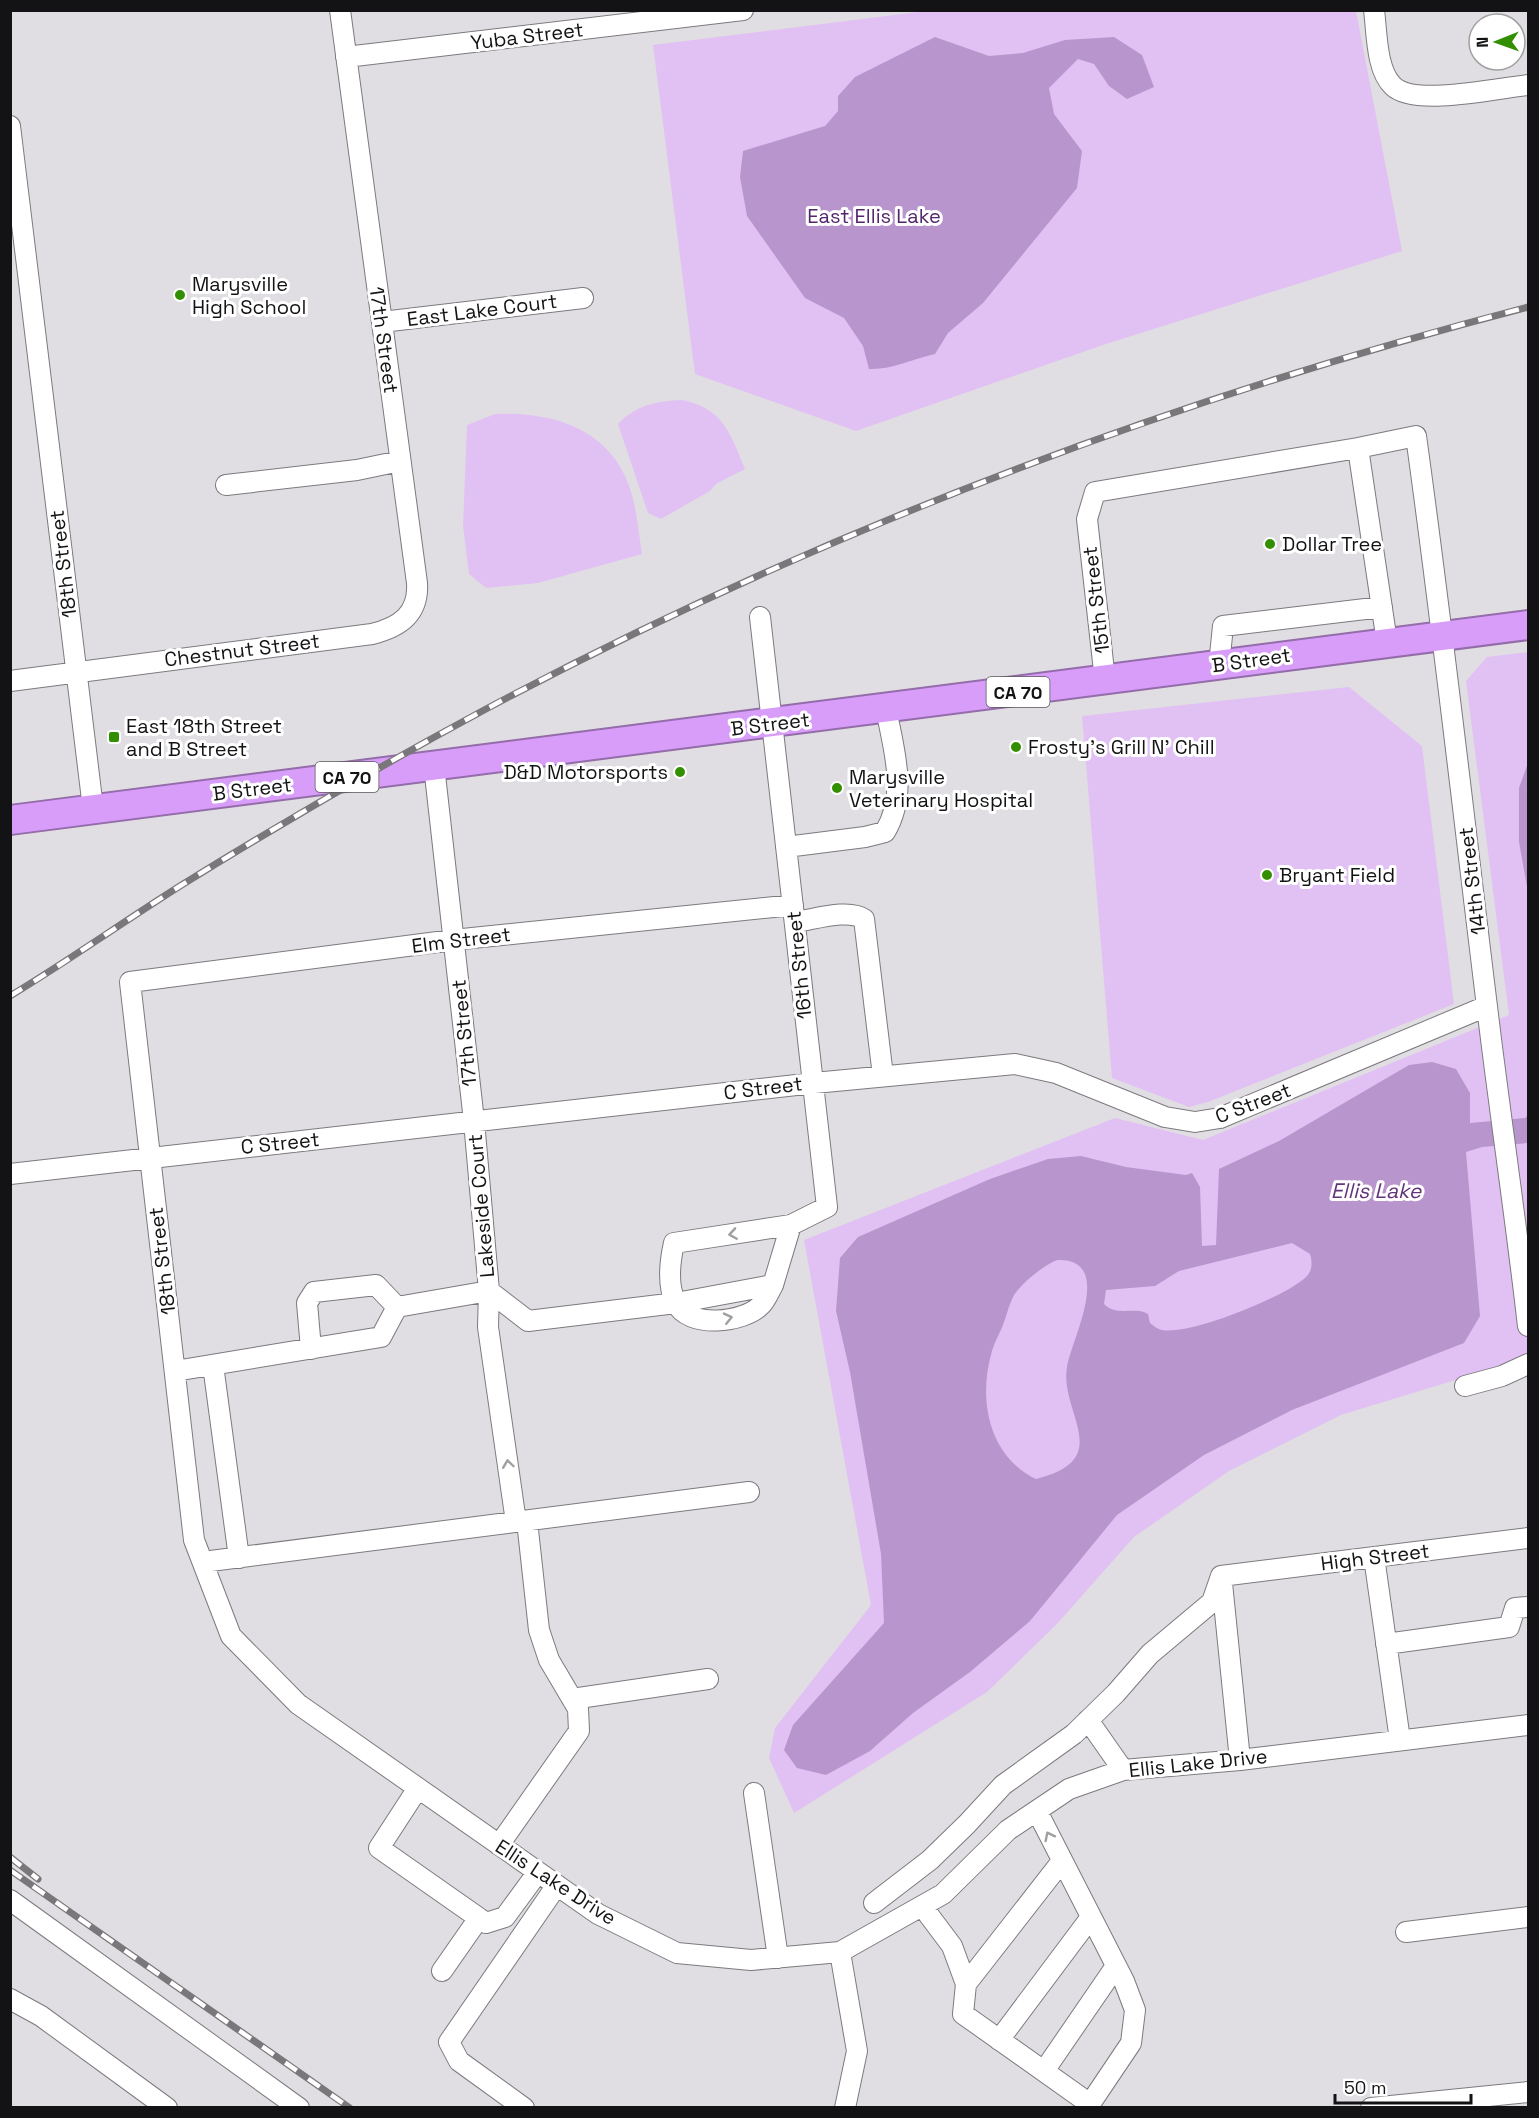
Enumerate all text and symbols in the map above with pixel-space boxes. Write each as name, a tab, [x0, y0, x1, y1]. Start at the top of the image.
north arrow	[1467, 12, 1527, 72]
street label: Yuba Street	[469, 16, 585, 56]
text: N	[1472, 37, 1493, 48]
park label: East Ellis Lake	[807, 203, 941, 229]
place label: Marysville High School	[192, 271, 306, 320]
street label: 17th Street	[364, 285, 404, 395]
marker: Marysville High School	[173, 288, 187, 302]
street label: East Lake Court	[405, 288, 559, 332]
street label: 18th Street	[43, 509, 83, 619]
place label: Dollar Tree	[1282, 531, 1382, 557]
marker: Dollar Tree	[1263, 537, 1277, 551]
street label: 15th Street	[1077, 545, 1115, 655]
street label: Chestnut Street	[163, 628, 321, 672]
street label: B Street	[1210, 642, 1292, 678]
road number: CA 70	[986, 677, 1050, 707]
street label: B Street	[729, 706, 811, 742]
place label: East 18th Street and B Street	[126, 713, 282, 762]
marker: East 18th Street and B Street	[107, 730, 121, 744]
place label: Frosty's Grill N' Chill	[1028, 734, 1215, 760]
marker: Frosty's Grill N' Chill	[1009, 740, 1023, 754]
place label: D&D Motorsports	[503, 759, 668, 785]
road number: CA 70	[316, 762, 378, 792]
place label: Marysville Veterinary Hospital	[849, 764, 1033, 813]
marker: D&D Motorsports	[673, 765, 687, 779]
street label: B Street	[211, 771, 293, 807]
marker: Marysville Veterinary Hospital	[830, 781, 844, 795]
street label: 14th Street	[1452, 826, 1492, 936]
place label: Bryant Field	[1279, 862, 1395, 888]
marker: Bryant Field	[1260, 868, 1274, 882]
street label: 16th Street	[780, 910, 818, 1020]
street label: Elm Street	[410, 921, 512, 959]
street label: 17th Street	[445, 978, 483, 1088]
street label: C Street	[722, 1070, 804, 1106]
street label: C Street	[1211, 1077, 1295, 1129]
street label: C Street	[239, 1126, 321, 1160]
street label: Lakeside Court	[462, 1133, 500, 1279]
water label: Ellis Lake	[1331, 1177, 1423, 1204]
street label: 18th Street	[142, 1206, 182, 1316]
one-way arrow	[728, 1227, 738, 1240]
one-way arrow	[723, 1313, 733, 1326]
one-way arrow	[502, 1460, 514, 1469]
street label: High Street	[1319, 1537, 1431, 1577]
street label: Ellis Lake Drive	[1127, 1743, 1269, 1783]
one-way arrow	[1045, 1832, 1057, 1843]
street label: Ellis Lake Drive	[491, 1833, 621, 1931]
scale bar	[1335, 2067, 1472, 2105]
text: 50 m	[1344, 2076, 1386, 2099]

